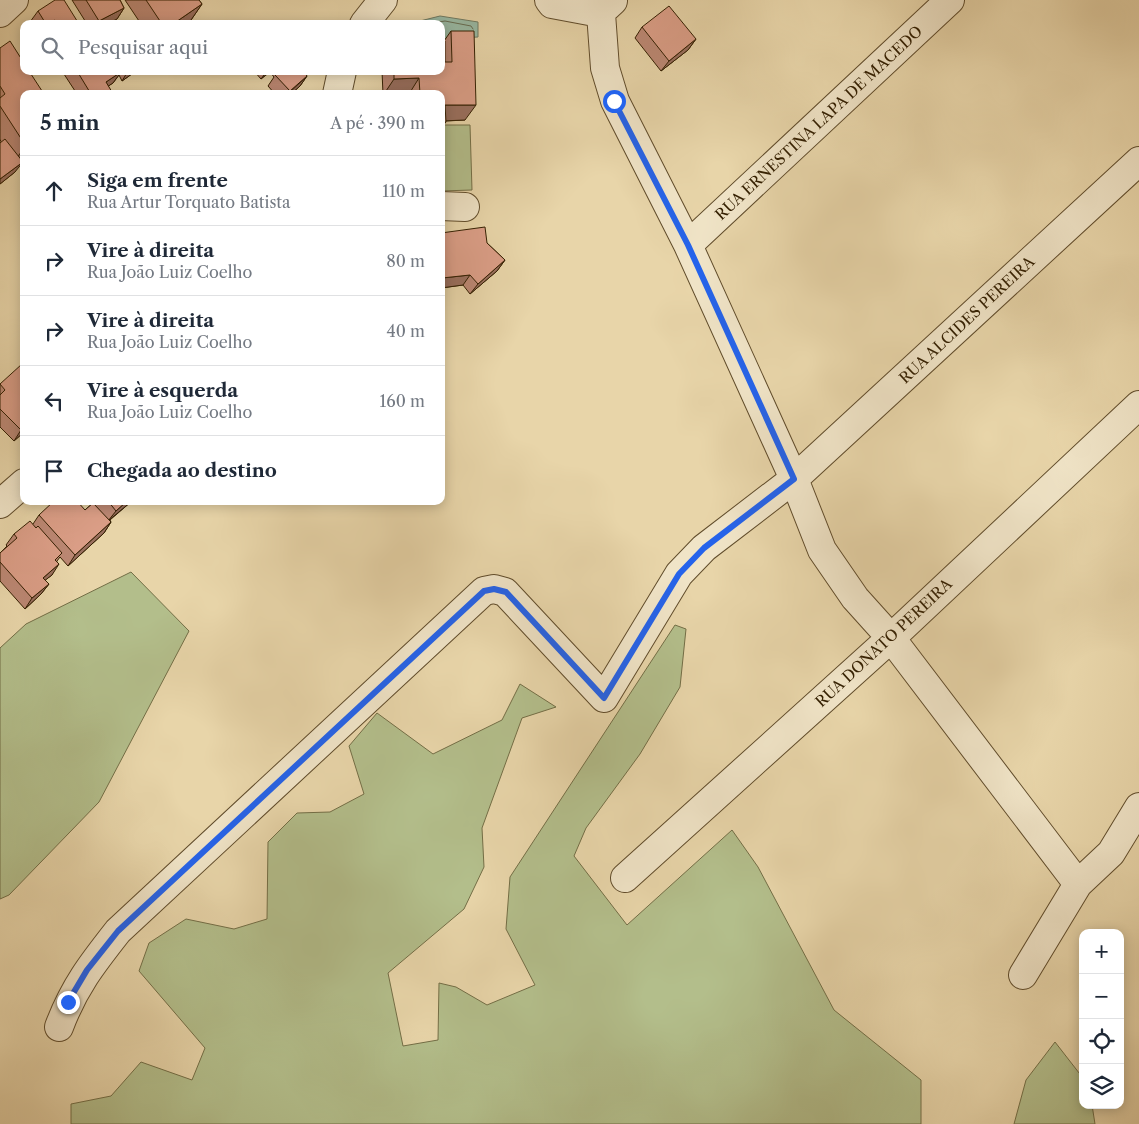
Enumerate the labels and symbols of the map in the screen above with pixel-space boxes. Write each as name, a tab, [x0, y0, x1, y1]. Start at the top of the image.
street label: RUA ERNESTINA LAPA DE MACEDO	[711, 21, 926, 224]
route start	[603, 90, 626, 113]
street label: RUA ALCIDES PEREIRA	[895, 251, 1039, 387]
street label: RUA DONATO PEREIRA	[811, 574, 957, 711]
route end	[57, 991, 80, 1014]

